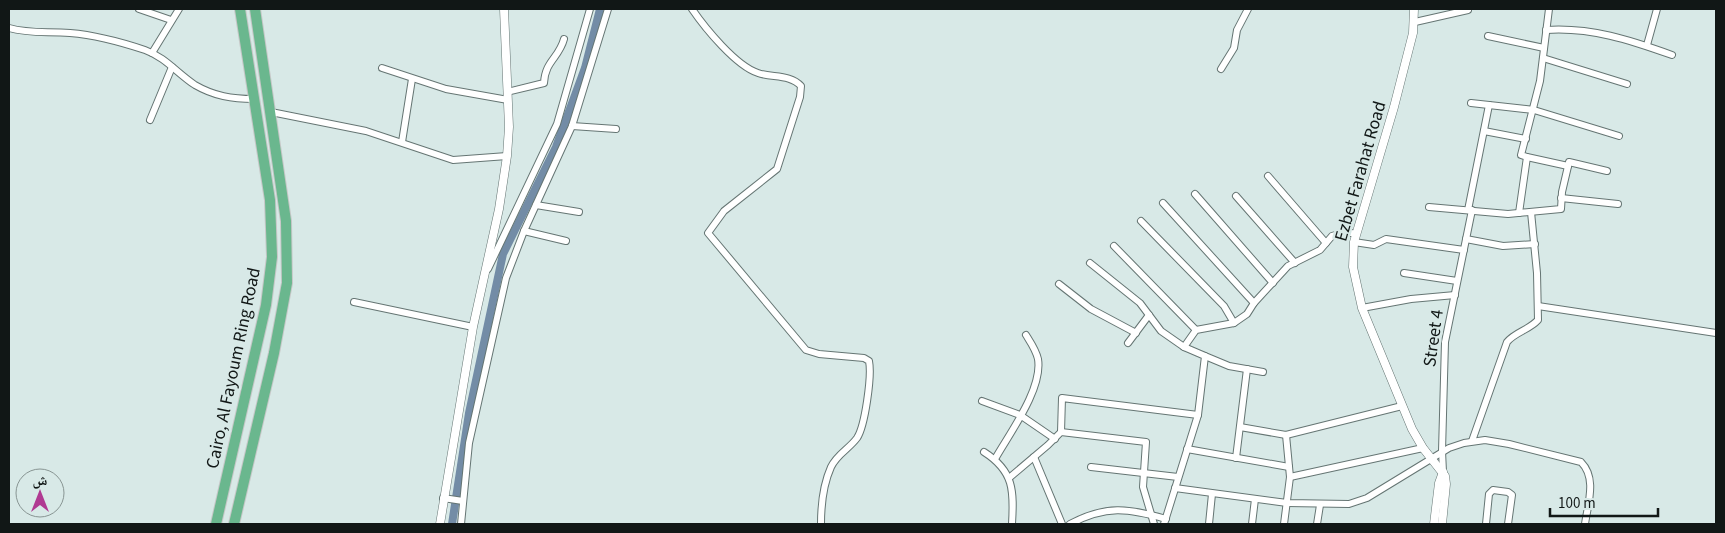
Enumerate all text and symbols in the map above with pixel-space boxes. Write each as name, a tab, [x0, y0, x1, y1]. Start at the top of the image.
street label: Ezbet Farahat Road	[1329, 98, 1392, 244]
street label: Cairo, Al Fayoum Ring Road	[200, 265, 267, 471]
street label: Street 4	[1417, 308, 1450, 368]
north arrow	[15, 468, 65, 518]
text: ش	[33, 471, 48, 491]
scale bar	[1550, 486, 1658, 518]
text: 100 m	[1558, 493, 1596, 514]

